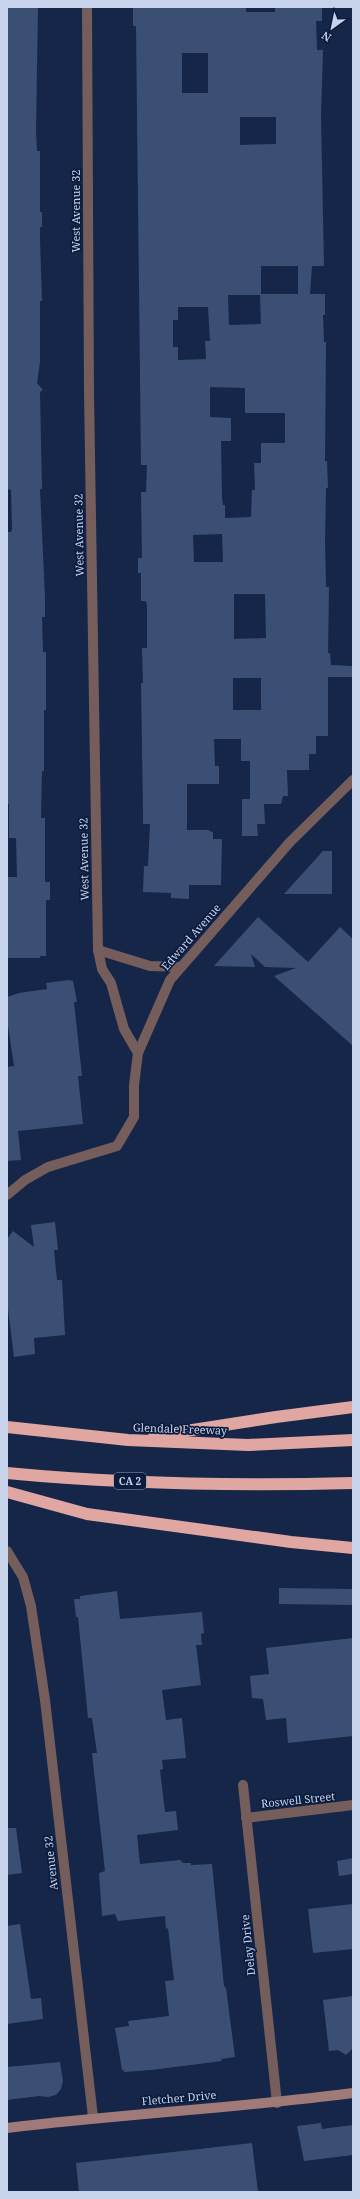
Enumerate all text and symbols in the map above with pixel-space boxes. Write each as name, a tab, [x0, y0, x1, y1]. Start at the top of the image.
north arrow	[312, 8, 352, 48]
text: N	[318, 28, 334, 45]
street label: West Avenue 32	[68, 170, 83, 252]
street label: West Avenue 32	[70, 493, 87, 577]
street label: West Avenue 32	[75, 817, 92, 901]
street label: Edward Avenue	[158, 900, 224, 973]
street label: Glendale Freeway	[133, 1419, 228, 1438]
road number: CA 2	[114, 1473, 146, 1489]
street label: Roswell Street	[260, 1788, 336, 1811]
street label: Avenue 32	[40, 1835, 61, 1891]
street label: Delay Drive	[237, 1914, 258, 1976]
street label: Fletcher Drive	[141, 2087, 217, 2108]

